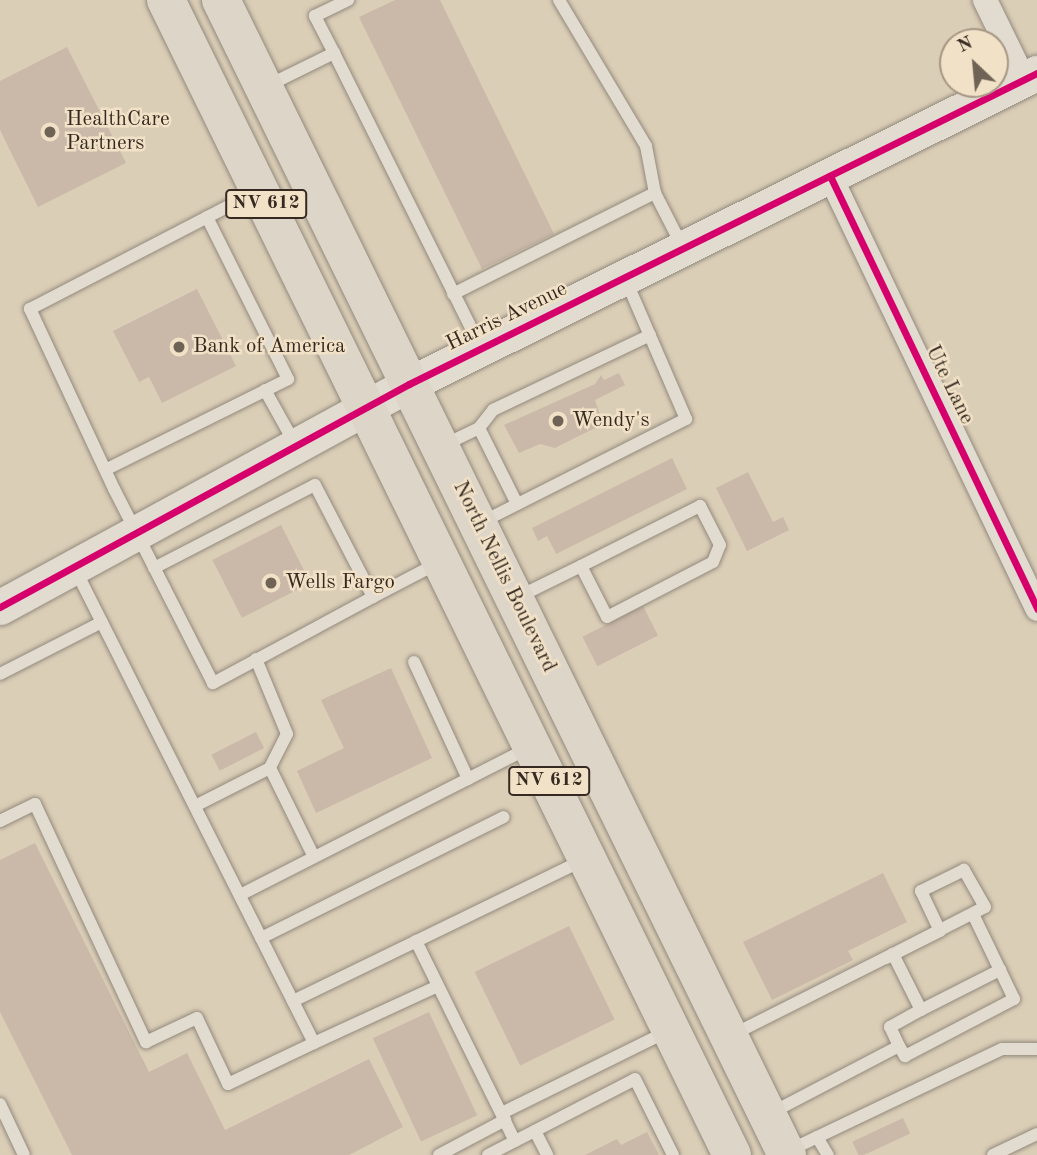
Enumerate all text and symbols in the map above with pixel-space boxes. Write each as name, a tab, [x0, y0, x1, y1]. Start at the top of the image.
north arrow	[939, 28, 1009, 98]
text: N	[955, 34, 976, 57]
place label: HealthCare Partners	[66, 107, 170, 157]
marker: HealthCare Partners	[40, 122, 60, 142]
road number: NV 612	[224, 188, 308, 220]
street label: Harris Avenue	[442, 277, 572, 357]
place label: Bank of America	[193, 334, 345, 360]
marker: Bank of America	[171, 339, 187, 355]
street label: Ute Lane	[919, 341, 979, 429]
place label: Wendy's	[572, 408, 650, 434]
marker: Wendy's	[550, 413, 566, 429]
street label: North Nellis Boulevard	[447, 477, 561, 677]
place label: Wells Fargo	[285, 570, 395, 596]
marker: Wells Fargo	[263, 575, 279, 591]
road number: NV 612	[507, 766, 591, 796]

